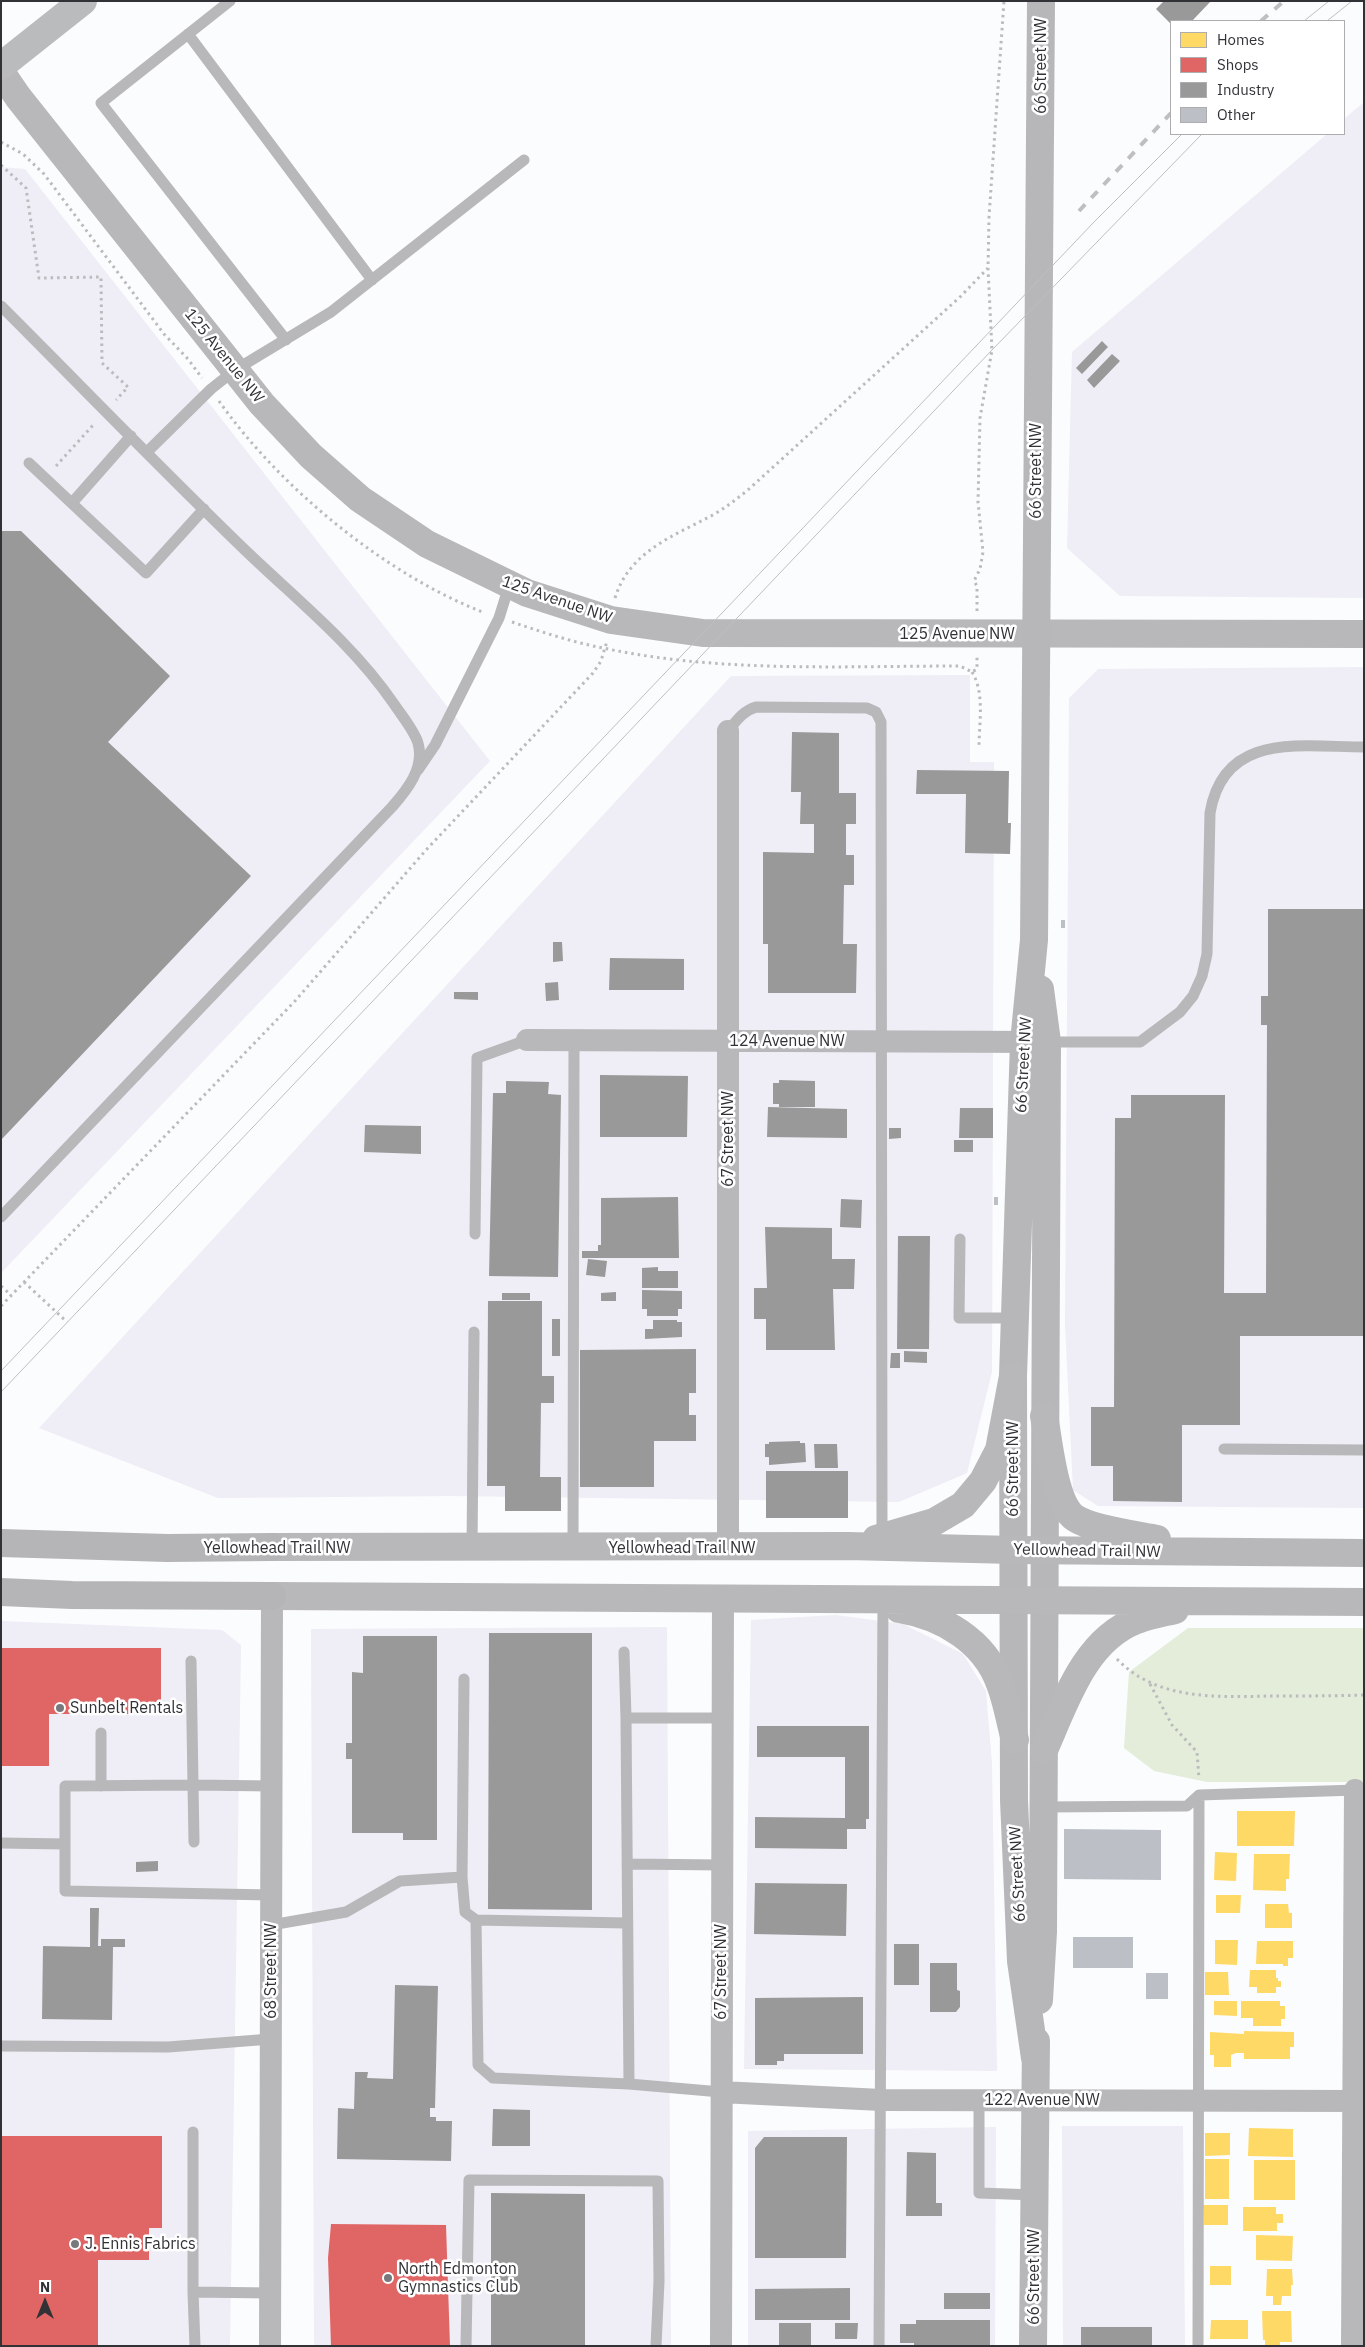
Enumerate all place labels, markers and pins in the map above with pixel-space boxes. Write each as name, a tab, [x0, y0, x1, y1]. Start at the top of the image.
place label: Sunbelt Rentals	[70, 1698, 183, 1718]
marker: Sunbelt Rentals	[54, 1702, 66, 1714]
place label: J. Ennis Fabrics	[85, 2234, 196, 2254]
marker: J. Ennis Fabrics	[69, 2238, 81, 2250]
place label: North Edmonton Gymnastics Club	[398, 2259, 518, 2297]
marker: North Edmonton Gymnastics Club	[382, 2272, 394, 2284]

